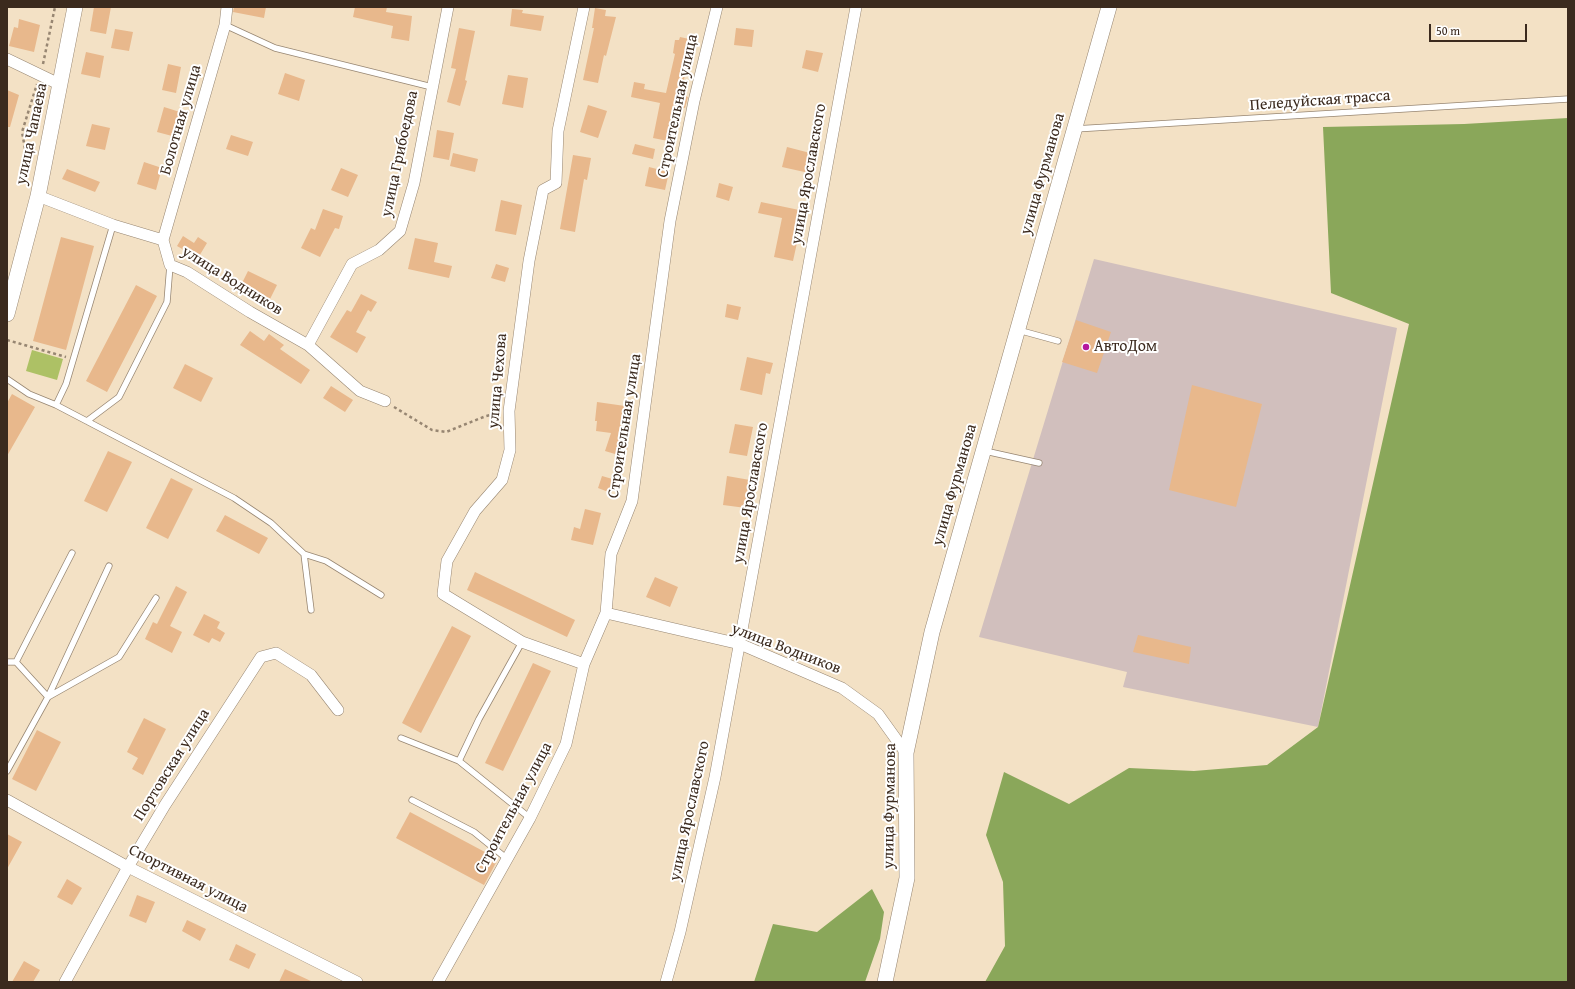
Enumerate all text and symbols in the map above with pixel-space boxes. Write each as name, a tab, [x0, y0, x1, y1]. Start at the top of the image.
scale bar	[1431, 16, 1529, 42]
text: 50 m	[1436, 22, 1460, 39]
street label: Строительная улица	[653, 33, 703, 179]
street label: Болотная улица	[156, 63, 206, 177]
street label: улица Чапаева	[12, 81, 52, 187]
street label: Пеледуйская трасса	[1249, 87, 1391, 115]
street label: улица Грибоедова	[377, 89, 423, 219]
street label: улица Ярославского	[787, 102, 831, 246]
street label: улица Фурманова	[1016, 111, 1070, 237]
street label: улица Водников	[178, 242, 286, 320]
street label: улица Чехова	[484, 332, 512, 430]
place label: АвтоДом	[1094, 337, 1157, 357]
marker: АвтоДом	[1081, 342, 1091, 352]
street label: Строительная улица	[604, 352, 646, 500]
street label: улица Ярославского	[729, 421, 773, 565]
street label: улица Фурманова	[928, 422, 982, 548]
street label: улица Водников	[729, 619, 843, 679]
street label: Портовская улица	[130, 705, 214, 825]
street label: Строительная улица	[471, 739, 557, 877]
street label: улица Ярославского	[666, 739, 714, 883]
street label: улица Фурманова	[879, 743, 901, 869]
street label: Спортивная улица	[125, 841, 251, 917]

